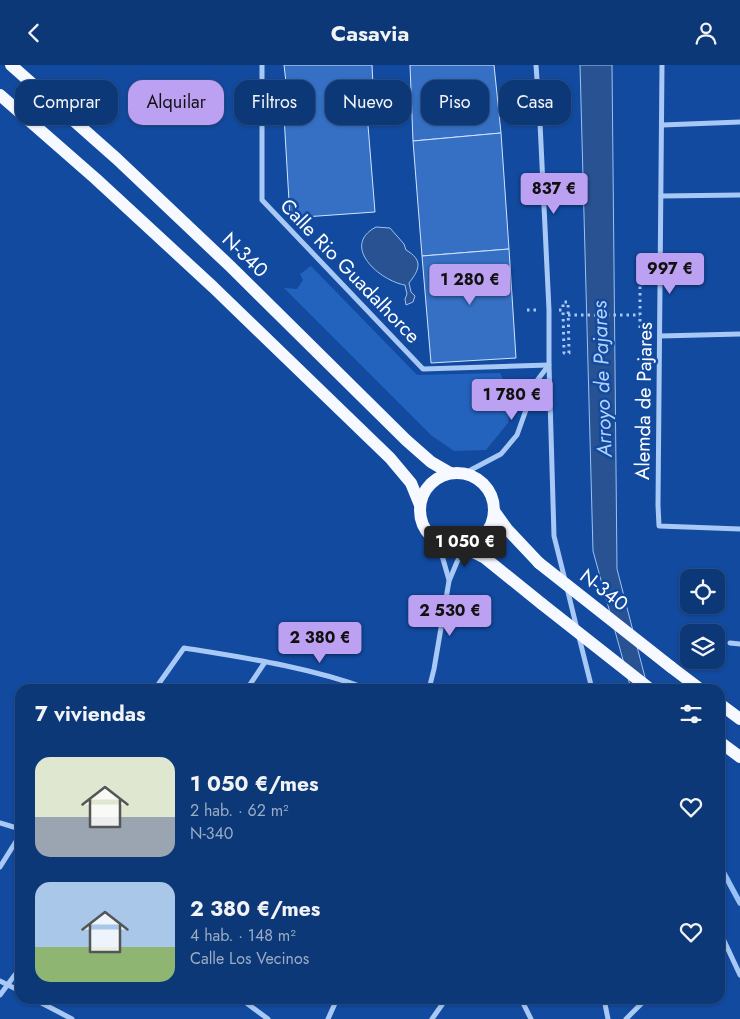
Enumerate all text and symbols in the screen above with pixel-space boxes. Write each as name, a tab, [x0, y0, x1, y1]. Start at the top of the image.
text: Casavia	[331, 17, 409, 49]
icon: back	[20, 19, 48, 47]
icon: person	[692, 19, 720, 47]
chip: Comprar	[15, 80, 118, 125]
chip: Alquilar	[128, 80, 224, 125]
chip: Filtros	[234, 80, 315, 125]
chip: Nuevo	[325, 80, 411, 125]
chip: Piso	[421, 80, 489, 125]
chip: Casa	[499, 80, 571, 125]
pin: 837 €	[519, 173, 589, 215]
text: 837 €	[532, 177, 576, 200]
street label: Calle Rio Guadalhorce	[273, 192, 427, 350]
street label: N-340	[215, 226, 275, 284]
pin: 997 €	[635, 253, 705, 295]
text: 997 €	[647, 257, 693, 280]
pin: 1 280 €	[424, 263, 516, 306]
text: 1 280 €	[440, 268, 500, 291]
water label: Arroyo de Pajares	[584, 299, 620, 459]
street label: Alemda de Pajares	[628, 322, 660, 480]
pin: 1 780 €	[466, 379, 558, 421]
text: 1 780 €	[483, 383, 541, 406]
pin: 1 050 €	[419, 525, 511, 568]
text: 1 050 €	[435, 530, 495, 553]
street label: N-340	[574, 562, 634, 618]
map controls	[680, 569, 725, 669]
button: locate	[680, 569, 725, 614]
pin: 2 530 €	[404, 595, 496, 637]
text: 2 530 €	[419, 599, 481, 622]
pin: 2 380 €	[274, 621, 366, 664]
button: layers	[680, 624, 725, 669]
text: 2 380 €	[289, 626, 351, 649]
text: 7 viviendas	[35, 699, 146, 729]
icon: filters	[677, 700, 705, 728]
text: 1 050 €/mes	[190, 769, 319, 799]
icon: home	[75, 777, 135, 837]
icon: heart	[677, 793, 705, 821]
text: 2 hab. · 62 m²	[190, 799, 289, 822]
text: N-340	[190, 822, 233, 845]
text: 2 380 €/mes	[190, 894, 320, 924]
icon: home	[75, 902, 135, 962]
icon: heart	[677, 918, 705, 946]
text: 4 hab. · 148 m²	[190, 924, 296, 947]
text: Calle Los Vecinos	[190, 947, 309, 970]

